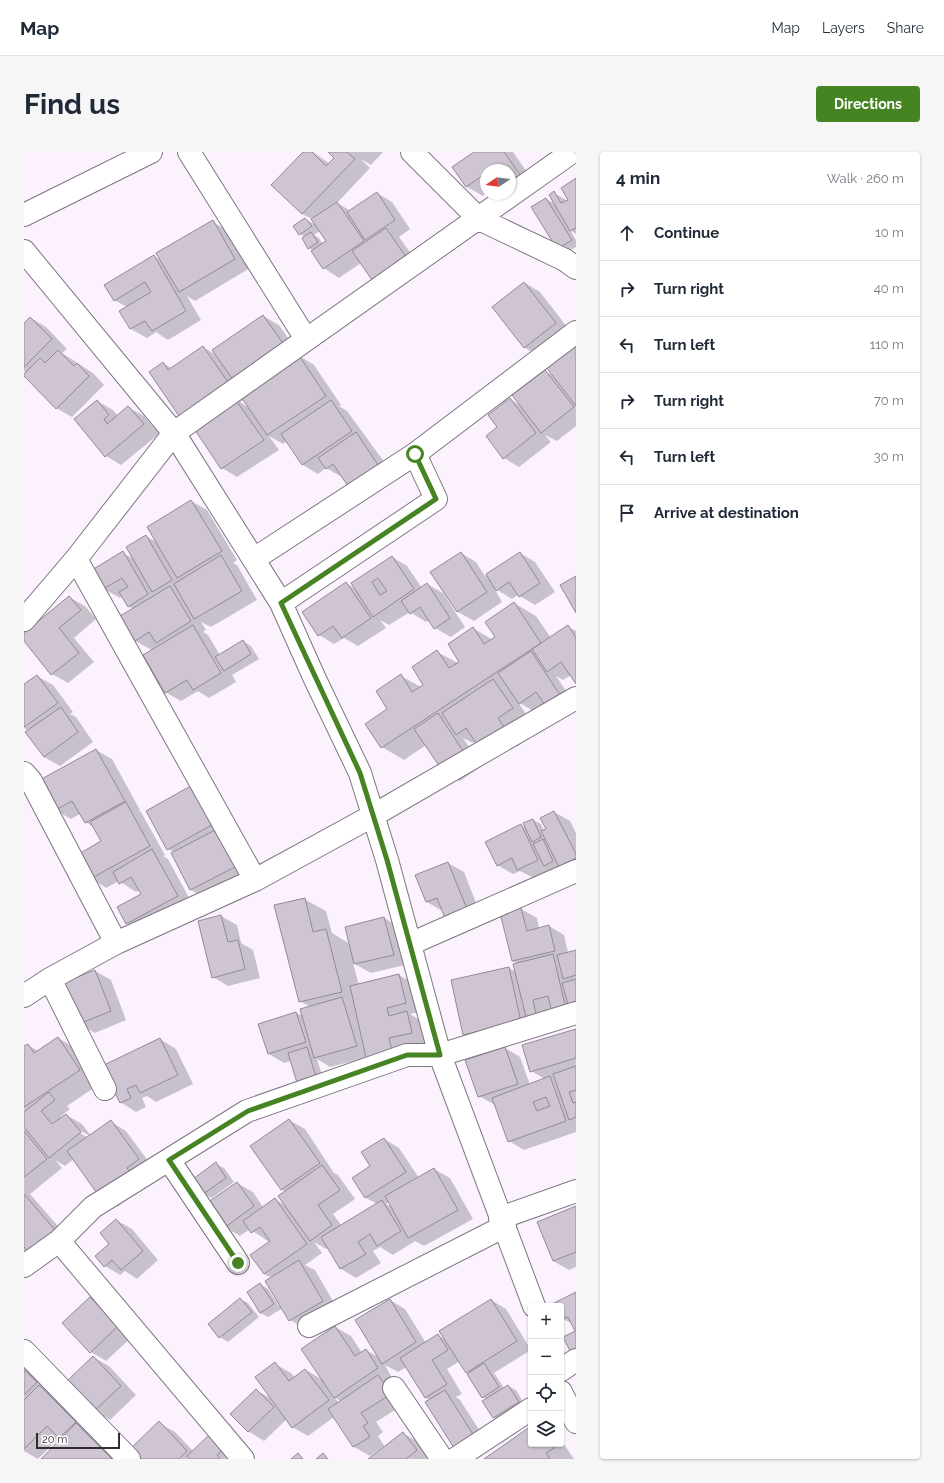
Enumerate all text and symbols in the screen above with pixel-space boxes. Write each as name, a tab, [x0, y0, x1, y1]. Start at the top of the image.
text: Map	[20, 17, 59, 39]
text: Map	[772, 20, 800, 36]
text: Layers	[822, 20, 865, 36]
text: Share	[887, 20, 924, 36]
button: Directions	[816, 86, 920, 122]
text: Find us	[24, 88, 120, 121]
north arrow	[480, 164, 516, 200]
text: 4 min	[616, 168, 660, 188]
text: Walk · 260 m	[827, 171, 904, 186]
icon: ahead	[616, 222, 638, 244]
text: Continue	[654, 224, 719, 242]
text: 10 m	[875, 225, 904, 240]
icon: right	[616, 278, 638, 300]
text: Turn right	[654, 280, 724, 298]
text: 40 m	[874, 281, 904, 296]
icon: left	[616, 334, 638, 356]
text: Turn left	[654, 336, 715, 354]
text: 110 m	[870, 337, 904, 352]
icon: right	[616, 390, 638, 412]
text: Turn right	[654, 392, 724, 410]
text: 70 m	[874, 393, 904, 408]
route start	[406, 445, 424, 463]
icon: left	[616, 446, 638, 468]
text: Turn left	[654, 448, 715, 466]
text: 30 m	[874, 449, 904, 464]
icon: arrive	[616, 502, 638, 524]
text: Arrive at destination	[654, 504, 799, 522]
route end	[229, 1254, 247, 1272]
map controls	[528, 1303, 564, 1447]
button: +	[528, 1303, 564, 1339]
button: −	[528, 1339, 564, 1375]
button: locate	[528, 1375, 564, 1411]
button: layers	[528, 1411, 564, 1447]
scale bar	[36, 1431, 120, 1450]
text: 20 m	[42, 1433, 67, 1446]

